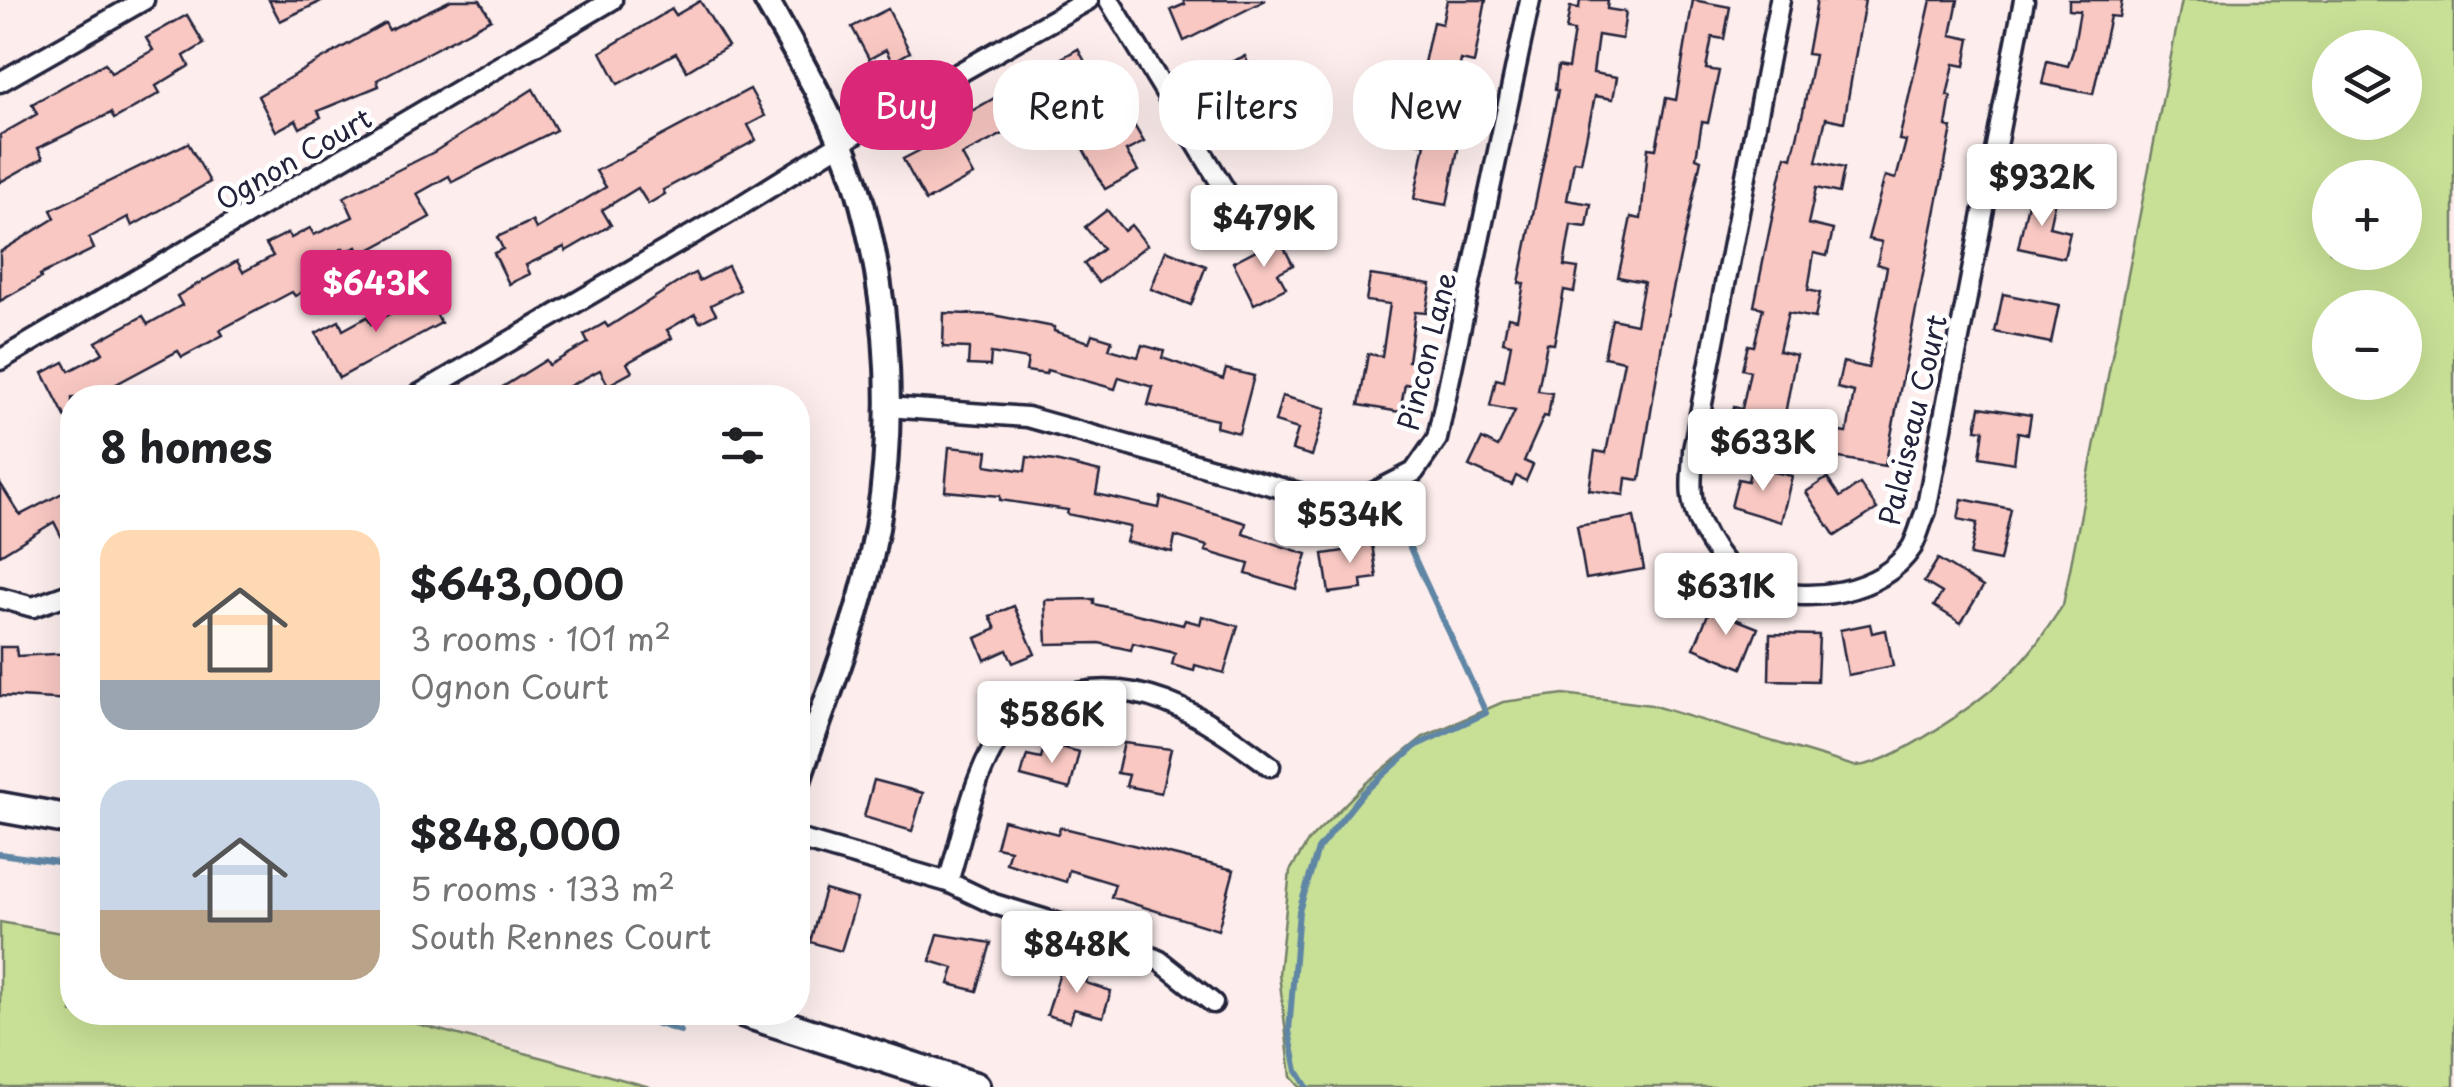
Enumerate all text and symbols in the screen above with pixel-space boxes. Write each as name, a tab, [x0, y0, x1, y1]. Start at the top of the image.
map controls	[2312, 30, 2422, 400]
button: layers	[2312, 30, 2422, 140]
chip: Buy	[840, 60, 973, 150]
chip: Rent	[993, 60, 1139, 150]
chip: Filters	[1159, 60, 1333, 150]
chip: New	[1353, 60, 1497, 150]
street label: Ognon Court	[207, 96, 379, 220]
pin: $932K	[1972, 144, 2112, 229]
text: $932K	[1989, 152, 2095, 200]
button: +	[2312, 160, 2422, 270]
pin: $479K	[1194, 185, 1334, 270]
text: $479K	[1212, 193, 1316, 241]
pin: $643K	[306, 250, 446, 335]
text: $643K	[322, 258, 430, 306]
street label: Pincon Lane	[1386, 267, 1466, 435]
button: −	[2312, 290, 2422, 400]
street label: Palaiseau Court	[1867, 310, 1957, 530]
pin: $633K	[1693, 409, 1833, 494]
text: 8 homes	[100, 414, 273, 477]
text: $633K	[1710, 417, 1816, 465]
icon: filters	[715, 418, 770, 473]
pin: $534K	[1280, 481, 1420, 566]
text: $534K	[1297, 489, 1403, 537]
text: $643,000	[410, 551, 624, 614]
pin: $631K	[1656, 553, 1796, 638]
text: $631K	[1676, 561, 1776, 609]
icon: home	[180, 570, 300, 690]
text: 3 rooms · 101 m²	[410, 614, 671, 662]
text: Ognon Court	[410, 662, 609, 710]
pin: $586K	[982, 681, 1122, 766]
text: $586K	[999, 689, 1105, 737]
text: $848,000	[410, 801, 621, 864]
icon: home	[180, 820, 300, 940]
text: 5 rooms · 133 m²	[410, 864, 675, 912]
pin: $848K	[1007, 911, 1147, 996]
text: South Rennes Court	[410, 912, 711, 960]
text: $848K	[1023, 919, 1131, 967]

